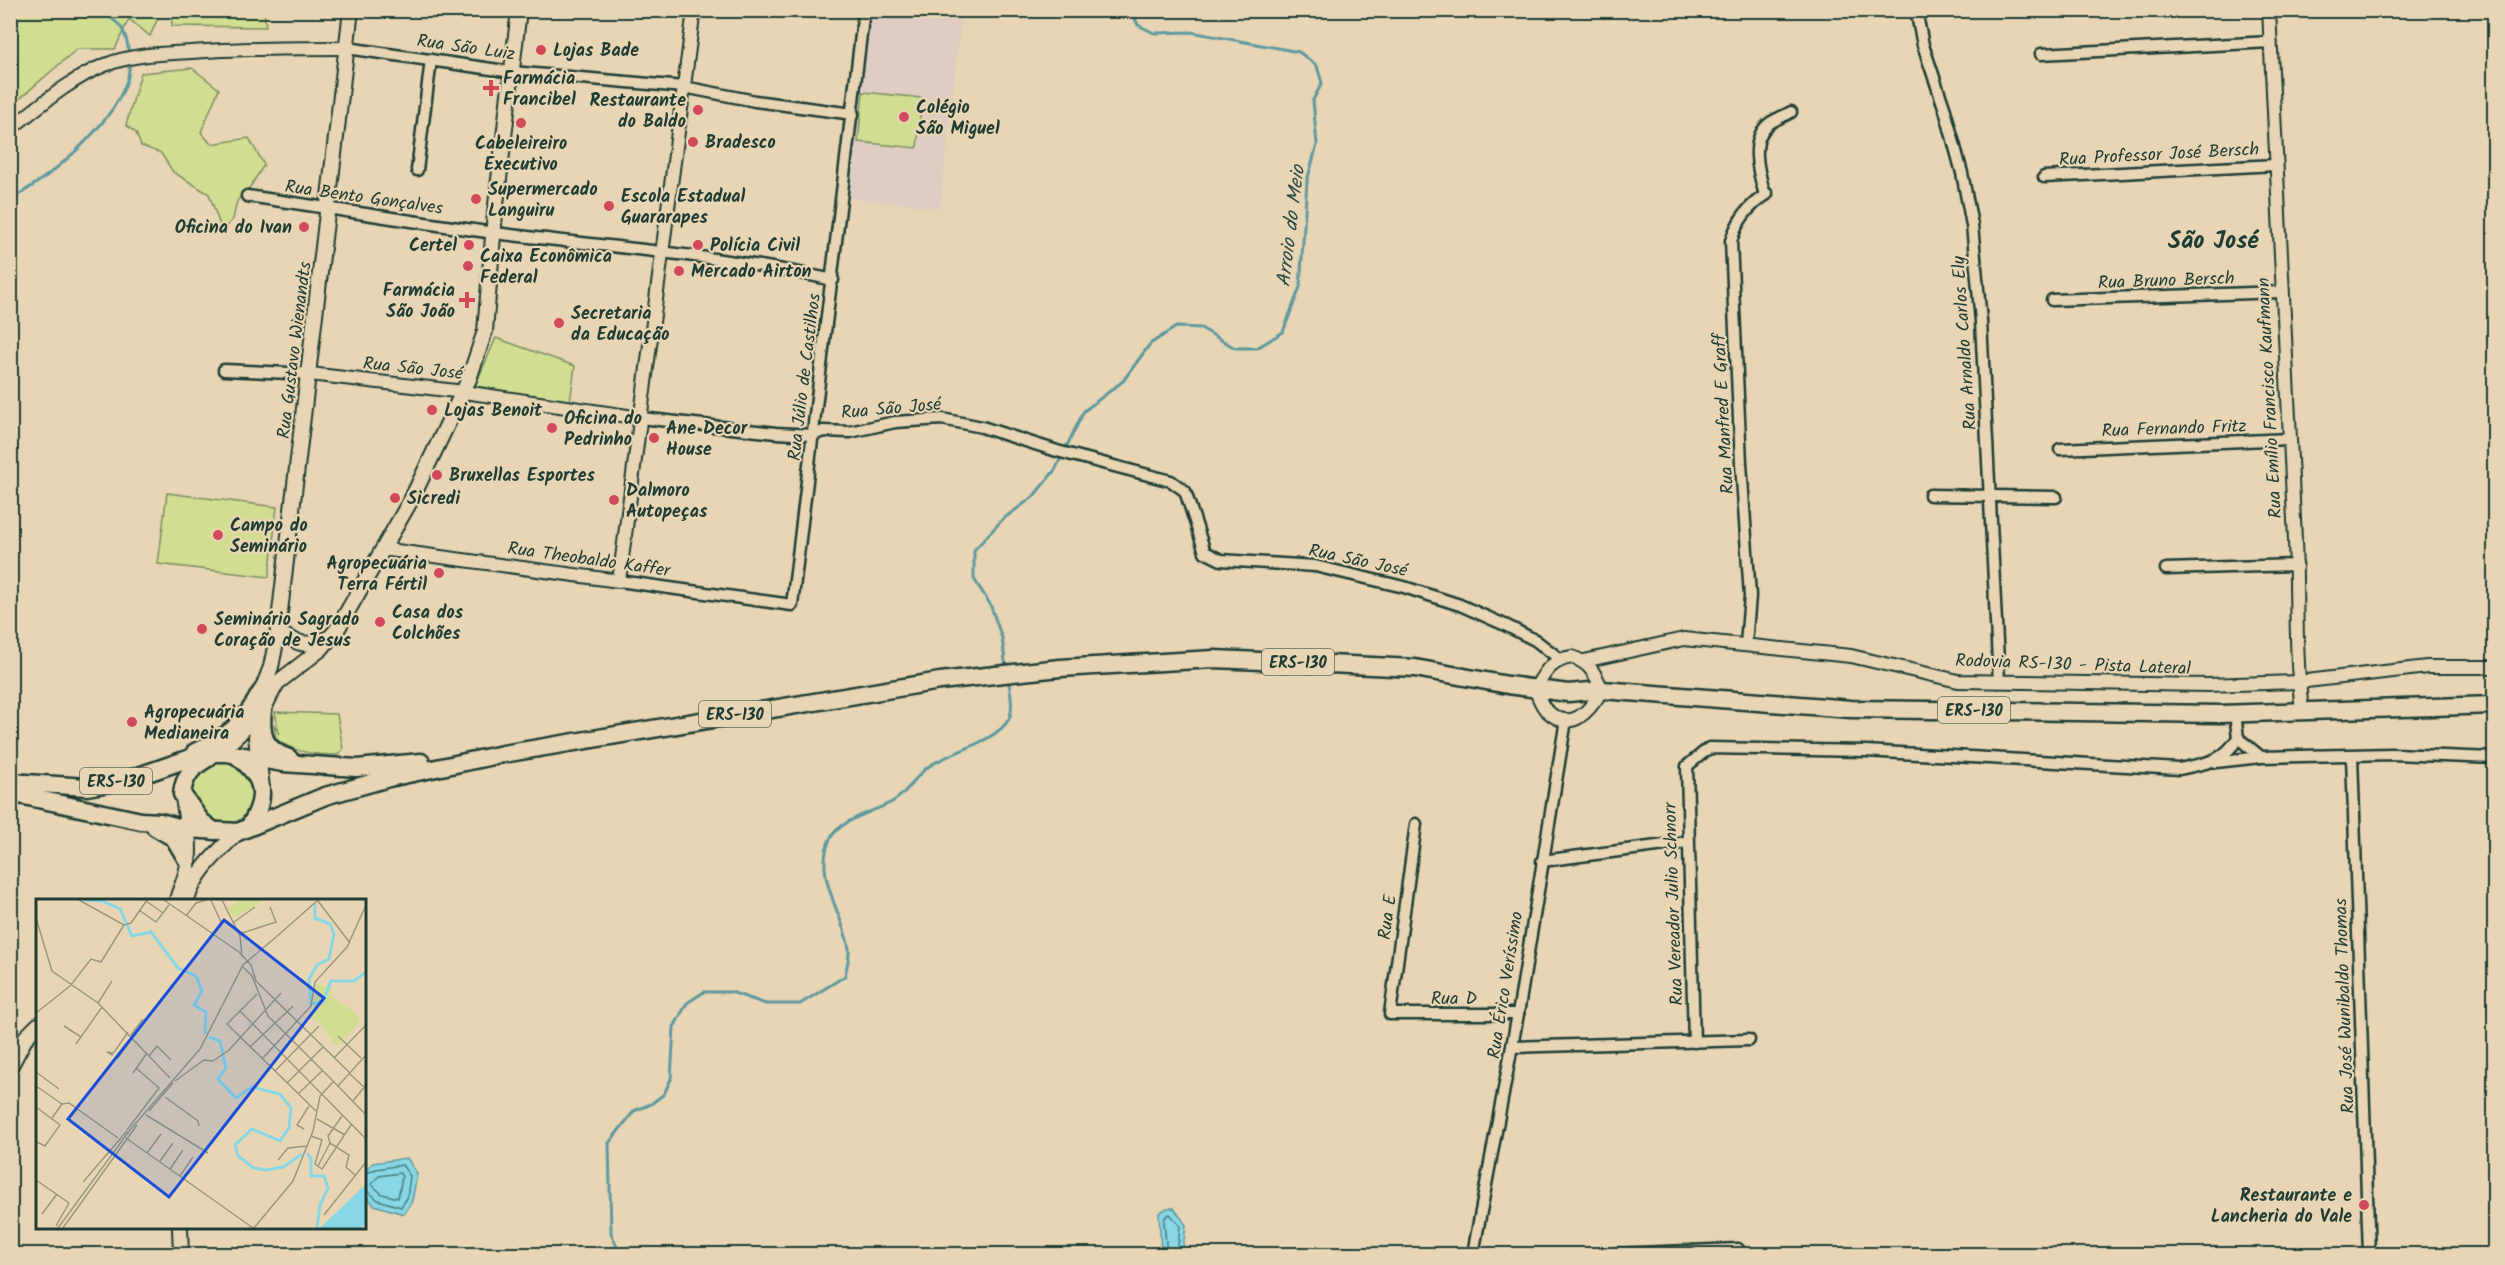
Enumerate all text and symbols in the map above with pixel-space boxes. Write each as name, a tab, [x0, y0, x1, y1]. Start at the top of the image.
street label: Rua São Luiz	[415, 27, 517, 70]
place label: Lojas Bade	[553, 37, 639, 66]
marker: Lojas Bade	[534, 43, 548, 57]
place label: Farmácia Francibel	[503, 65, 576, 115]
marker: Farmácia Francibel	[484, 81, 498, 95]
place label: Restaurante do Baldo	[589, 87, 686, 137]
place label: Colégio São Miguel	[916, 94, 1000, 144]
marker: Restaurante do Baldo	[691, 103, 705, 117]
marker: Colégio São Miguel	[897, 110, 911, 124]
marker: Cabeleireiro Executivo	[514, 116, 528, 130]
place label: Bradesco	[705, 129, 776, 158]
place label: Cabeleireiro Executivo	[475, 130, 567, 180]
marker: Bradesco	[686, 135, 700, 149]
street label: Rua Professor José Bersch	[2058, 136, 2260, 175]
water label: Arroio do Meio	[1269, 162, 1316, 289]
street label: Rua Bento Gonçalves	[283, 173, 445, 224]
place label: Supermercado Languiru	[488, 176, 598, 226]
place label: Escola Estadual Guararapes	[621, 183, 745, 233]
marker: Supermercado Languiru	[469, 192, 483, 206]
marker: Escola Estadual Guararapes	[602, 199, 616, 213]
place label: Oficina do Ivan	[175, 214, 292, 243]
marker: Oficina do Ivan	[297, 220, 311, 234]
district label: São José	[2168, 222, 2259, 261]
place label: Certel	[409, 232, 457, 261]
place label: Polícia Civil	[710, 232, 800, 261]
marker: Certel	[462, 238, 476, 252]
marker: Polícia Civil	[691, 238, 705, 252]
place label: Caixa Econômica Federal	[480, 243, 612, 293]
street label: Rua Arnaldo Carlos Ely	[1945, 254, 1986, 431]
place label: Mercado Airton	[691, 258, 812, 287]
marker: Caixa Econômica Federal	[461, 259, 475, 273]
street label: Rua Gustavo Wienandts	[270, 260, 321, 440]
marker: Mercado Airton	[672, 264, 686, 278]
street label: Rua Bruno Bersch	[2097, 265, 2235, 298]
place label: Farmácia São João	[383, 277, 455, 327]
street label: Rua Emílio Francisco Kaufmann	[2250, 277, 2291, 519]
street label: Rua Júlio de Castilhos	[781, 292, 830, 462]
marker: Farmácia São João	[460, 293, 474, 307]
place label: Secretaria da Educação	[571, 300, 670, 350]
marker: Secretaria da Educação	[552, 316, 566, 330]
street label: Rua Manfred E Graff	[1706, 331, 1743, 495]
street label: Rua São José	[361, 350, 465, 389]
street label: Rua São José	[840, 391, 944, 428]
place label: Lojas Benoit	[444, 397, 543, 426]
marker: Lojas Benoit	[425, 403, 439, 417]
place label: Oficina do Pedrinho	[564, 405, 642, 455]
street label: Rua Fernando Fritz	[2101, 412, 2247, 447]
place label: Ane Decor House	[666, 415, 749, 465]
marker: Oficina do Pedrinho	[545, 421, 559, 435]
marker: Ane Decor House	[647, 431, 661, 445]
place label: Bruxellas Esportes	[449, 462, 596, 491]
marker: Bruxellas Esportes	[430, 468, 444, 482]
place label: Dalmoro Autopeças	[626, 477, 708, 527]
place label: Sicredi	[407, 485, 460, 514]
marker: Sicredi	[388, 491, 402, 505]
marker: Dalmoro Autopeças	[607, 493, 621, 507]
place label: Campo do Seminário	[230, 512, 308, 562]
marker: Campo do Seminário	[211, 528, 225, 542]
street label: Rua Theobaldo Kaffer	[506, 535, 673, 586]
street label: Rua São José	[1306, 537, 1411, 586]
place label: Agropecuária Terra Fértil	[327, 550, 427, 600]
marker: Agropecuária Terra Fértil	[432, 566, 446, 580]
place label: Casa dos Colchões	[392, 599, 464, 649]
place label: Seminário Sagrado Coração de Jesus	[214, 606, 359, 656]
marker: Casa dos Colchões	[373, 615, 387, 629]
marker: Seminário Sagrado Coração de Jesus	[195, 622, 209, 636]
street label: Rodovia RS-130 - Pista Lateral	[1955, 647, 2192, 684]
road number: ERS-130	[1262, 649, 1334, 675]
road number: ERS-130	[1938, 697, 2010, 723]
place label: Agropecuária Medianeira	[144, 699, 244, 749]
road number: ERS-130	[699, 701, 771, 727]
marker: Agropecuária Medianeira	[125, 715, 139, 729]
road number: ERS-130	[80, 768, 152, 794]
street label: Rua Vereador Julio Schnorr	[1656, 801, 1693, 1006]
street label: Rua E	[1371, 892, 1406, 942]
street label: Rua José Wunibaldo Thomas	[2327, 898, 2364, 1114]
inset map	[36, 899, 366, 1229]
street label: Rua Érico Veríssimo	[1481, 909, 1532, 1061]
street label: Rua D	[1431, 985, 1478, 1014]
place label: Restaurante e Lancheria do Vale	[2211, 1182, 2352, 1232]
marker: Restaurante e Lancheria do Vale	[2357, 1198, 2371, 1212]

